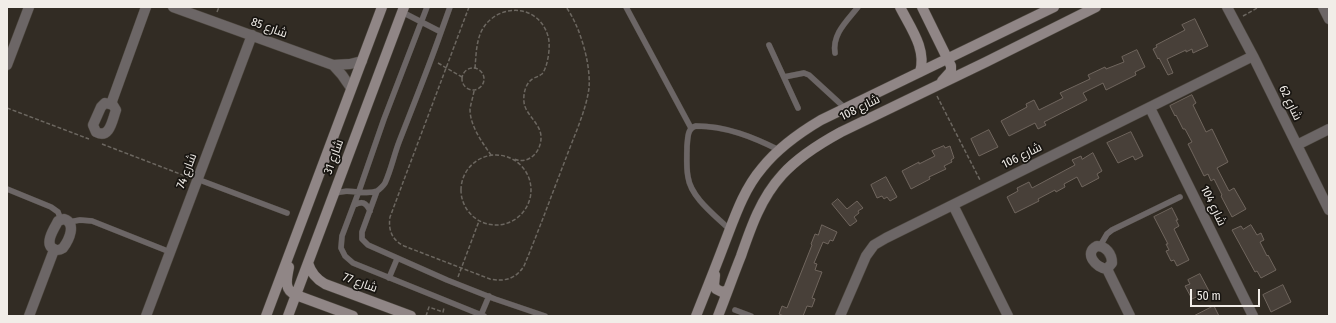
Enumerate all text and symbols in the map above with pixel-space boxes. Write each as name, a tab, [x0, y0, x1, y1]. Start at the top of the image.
street label: شارع 85	[249, 15, 289, 41]
street label: شارع 62	[1275, 83, 1305, 123]
street label: شارع 108	[838, 92, 882, 124]
street label: شارع 31	[321, 138, 347, 176]
street label: شارع 106	[1000, 140, 1044, 172]
street label: شارع 74	[174, 151, 200, 191]
street label: شارع 104	[1197, 184, 1229, 228]
street label: شارع 77	[341, 270, 379, 296]
scale bar	[1192, 281, 1262, 307]
text: 50 m	[1197, 289, 1221, 303]

